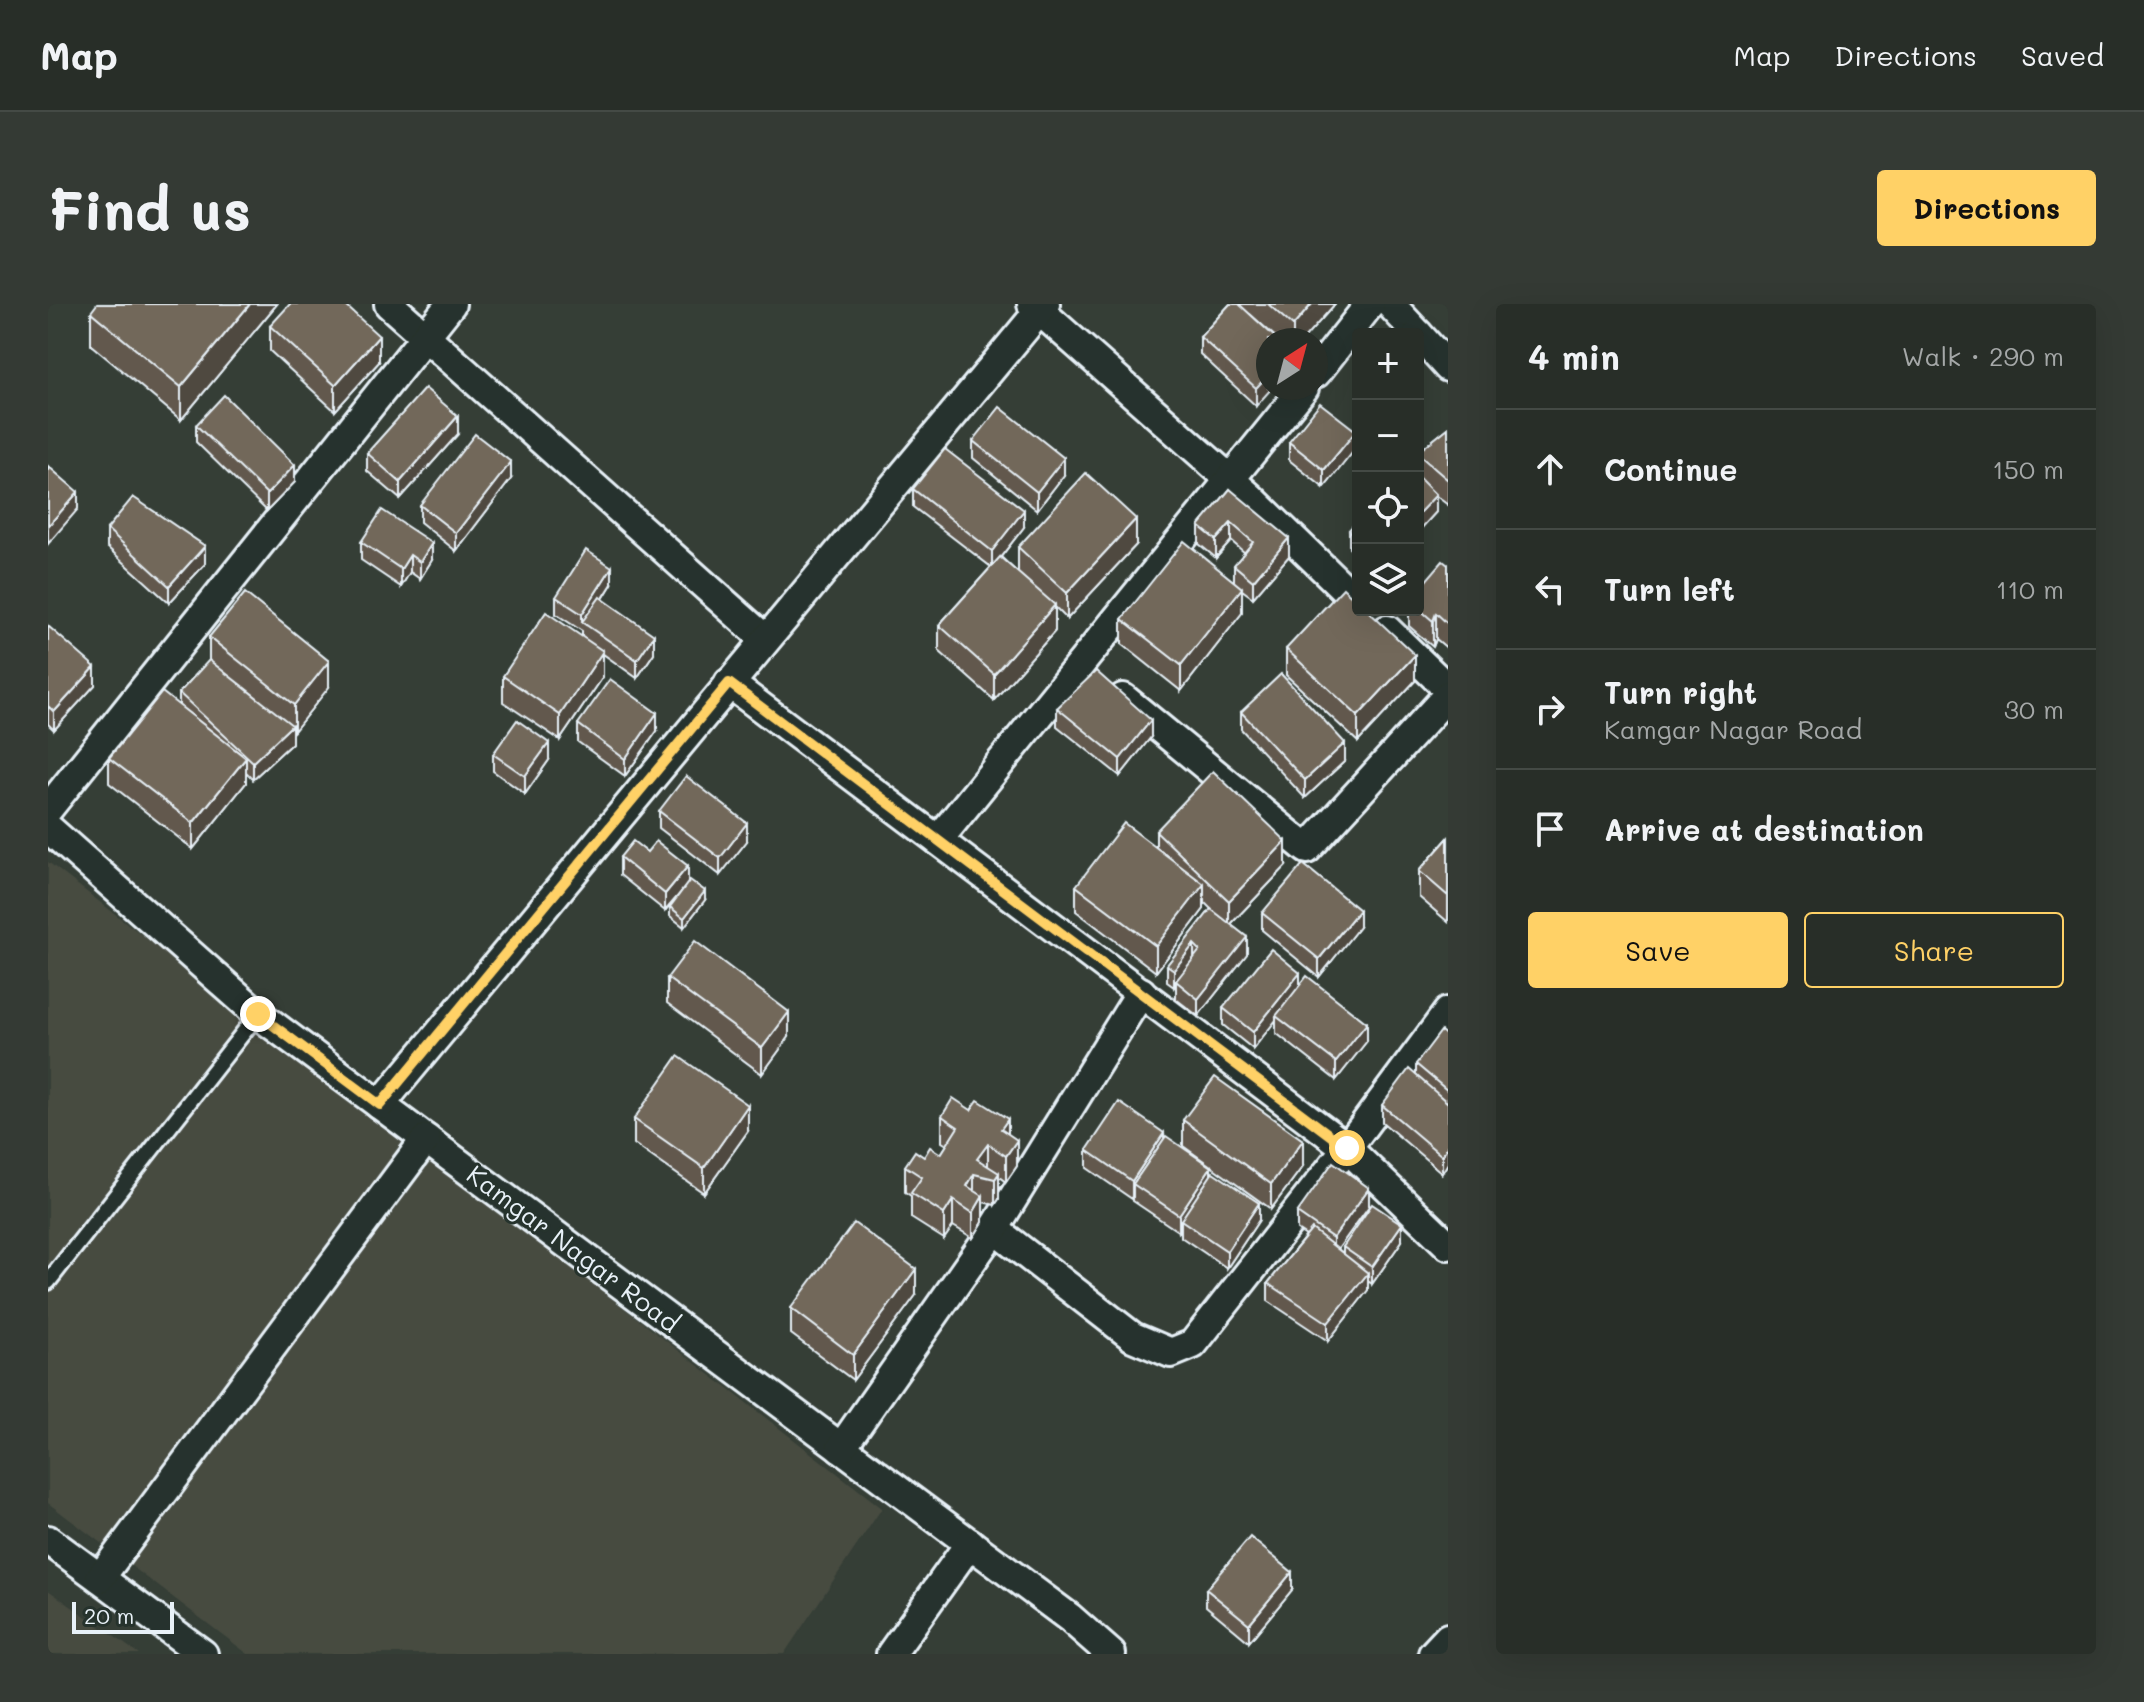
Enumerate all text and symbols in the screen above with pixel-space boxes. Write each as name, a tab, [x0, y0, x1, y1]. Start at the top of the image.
text: Map	[40, 30, 118, 80]
text: Map	[1734, 37, 1791, 73]
text: Directions	[1835, 37, 1977, 73]
text: Saved	[2021, 37, 2104, 73]
button: Directions	[1877, 170, 2096, 246]
text: Find us	[48, 172, 251, 245]
north arrow	[1256, 328, 1328, 400]
map controls	[1352, 328, 1424, 616]
button: +	[1352, 328, 1424, 400]
text: 4 min	[1528, 334, 1620, 379]
text: Walk · 290 m	[1902, 339, 2064, 373]
button: −	[1352, 400, 1424, 472]
icon: ahead	[1528, 447, 1572, 491]
text: Continue	[1604, 449, 1737, 489]
text: 150 m	[1992, 452, 2064, 486]
button: locate	[1352, 472, 1424, 544]
button: layers	[1352, 544, 1424, 616]
icon: left	[1528, 567, 1572, 611]
text: Turn left	[1604, 569, 1735, 609]
text: 110 m	[1996, 572, 2064, 606]
text: Turn right	[1604, 672, 1757, 712]
icon: right	[1528, 687, 1572, 731]
text: 30 m	[2004, 692, 2064, 726]
text: Kamgar Nagar Road	[1604, 712, 1862, 746]
icon: arrive	[1528, 807, 1572, 851]
text: Arrive at destination	[1604, 809, 1924, 849]
button: Save	[1528, 912, 1788, 988]
button: Share	[1804, 912, 2064, 988]
route end	[240, 996, 276, 1032]
route start	[1329, 1130, 1365, 1166]
street label: Kamgar Nagar Road	[460, 1157, 687, 1339]
scale bar	[72, 1598, 174, 1634]
text: 20 m	[84, 1601, 134, 1630]

